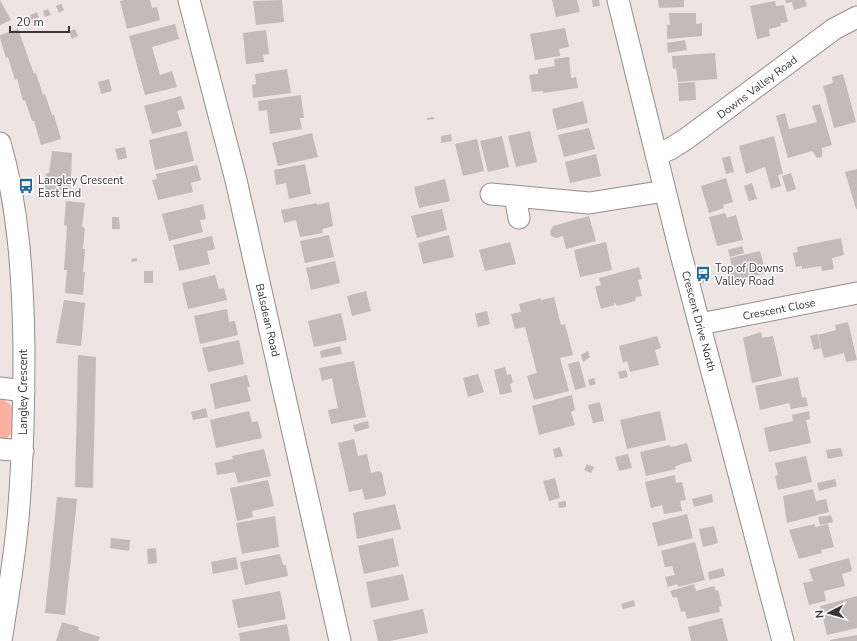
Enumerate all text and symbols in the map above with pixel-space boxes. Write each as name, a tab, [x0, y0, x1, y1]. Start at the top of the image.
scale bar	[10, 8, 69, 34]
text: 20 m	[16, 14, 44, 30]
street label: Downs Valley Road	[714, 52, 801, 123]
place label: Langley Crescent East End	[38, 173, 123, 201]
bus stop icon: Langley Crescent East End	[17, 177, 35, 195]
place label: Top of Downs Valley Road	[714, 261, 784, 289]
bus stop icon: Top of Downs Valley Road	[694, 265, 712, 283]
street label: Crescent Drive North	[678, 269, 719, 373]
street label: Balsdean Road	[252, 282, 283, 358]
street label: Crescent Close	[741, 295, 817, 324]
street label: Langley Crescent	[16, 349, 31, 435]
north arrow	[809, 593, 849, 633]
text: N	[812, 609, 827, 619]

